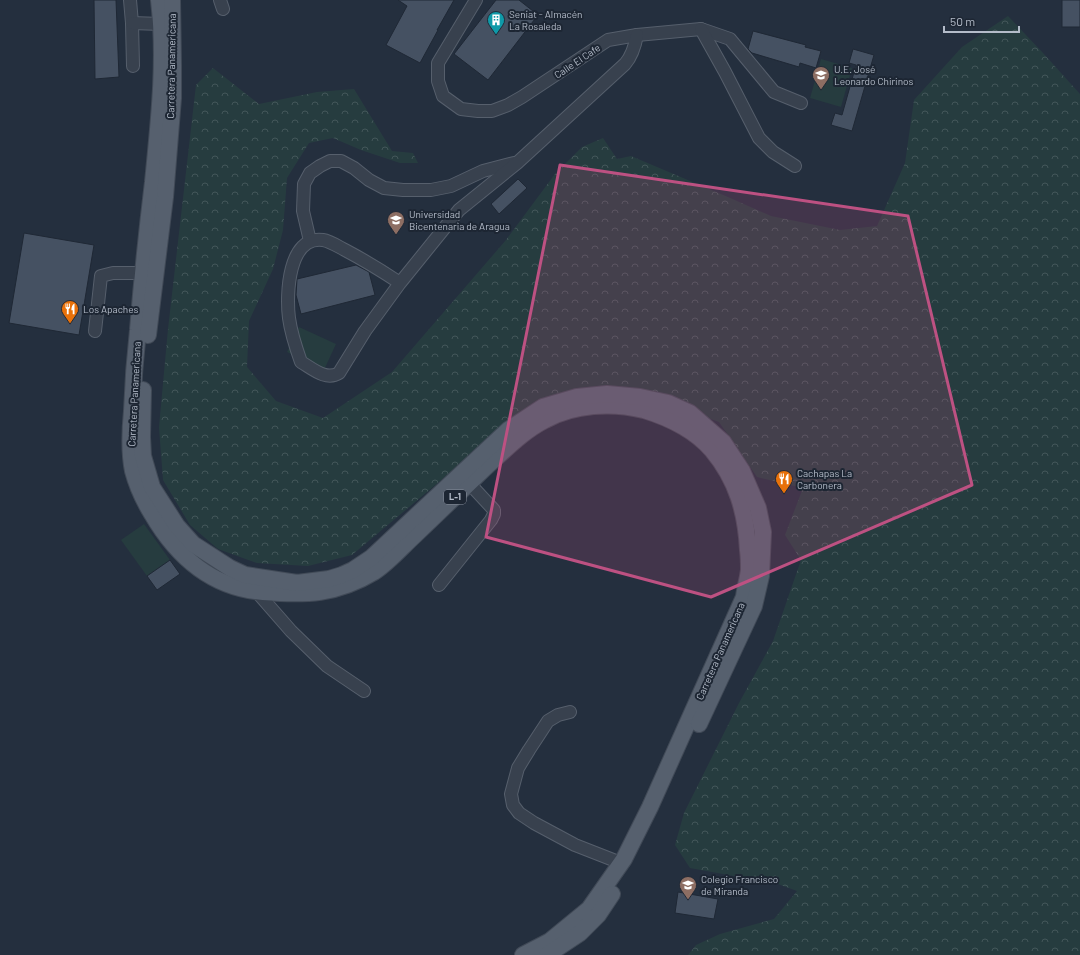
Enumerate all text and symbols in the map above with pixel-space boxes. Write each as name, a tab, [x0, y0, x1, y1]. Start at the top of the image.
place label: Seniat - Almacén La Rosaleda	[509, 8, 582, 32]
scale bar	[944, 8, 1019, 34]
building icon: Seniat - Almacén La Rosaleda	[486, 10, 506, 35]
street label: Carretera Panamericana	[164, 13, 178, 119]
text: 50 m	[950, 14, 975, 28]
street label: Calle El Cafe	[552, 41, 602, 81]
place label: U.E. José Leonardo Chirinos	[834, 63, 913, 87]
school or university icon: U.E. José Leonardo Chirinos	[811, 65, 831, 90]
place label: Universidad Bicentenaria de Aragua	[409, 208, 510, 232]
school or university icon: Universidad Bicentenaria de Aragua	[386, 210, 406, 235]
restaurant icon: Los Apaches	[60, 299, 80, 324]
place label: Los Apaches	[83, 303, 138, 315]
street label: Carretera Panamericana	[125, 341, 143, 447]
place label: Cachapas La Carbonera	[797, 467, 852, 491]
restaurant icon: Cachapas La Carbonera	[774, 469, 794, 494]
road number: L-1	[444, 490, 466, 504]
street label: Carretera Panamericana	[693, 601, 747, 701]
place label: Colegio Francisco de Miranda	[701, 873, 778, 897]
school or university icon: Colegio Francisco de Miranda	[678, 875, 698, 900]

